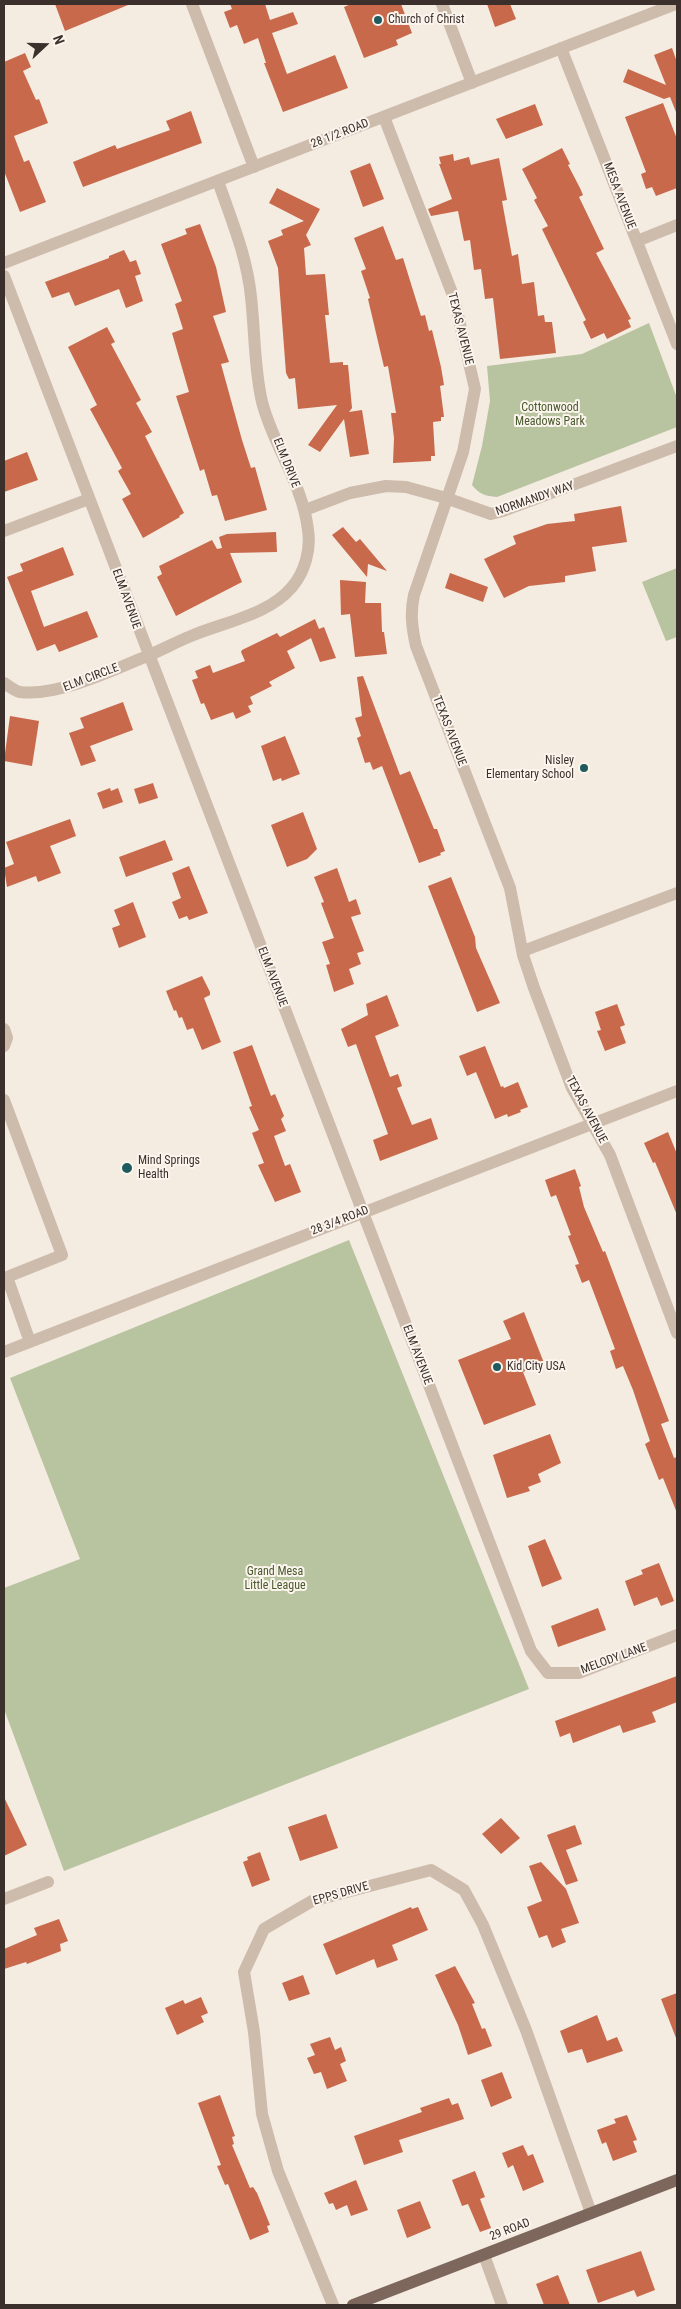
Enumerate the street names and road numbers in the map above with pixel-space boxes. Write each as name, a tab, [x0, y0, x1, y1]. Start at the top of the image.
street label: 28 1/2 ROAD	[309, 116, 371, 152]
street label: MESA AVENUE	[600, 161, 638, 231]
street label: TEXAS AVENUE	[444, 291, 476, 367]
street label: ELM DRIVE	[270, 436, 302, 490]
street label: NORMANDY WAY	[494, 479, 576, 519]
street label: ELM AVENUE	[109, 567, 143, 631]
street label: ELM CIRCLE	[61, 661, 121, 695]
street label: TEXAS AVENUE	[429, 694, 469, 768]
street label: ELM AVENUE	[254, 945, 290, 1009]
street label: TEXAS AVENUE	[562, 1074, 610, 1146]
street label: 28 3/4 ROAD	[309, 1203, 371, 1239]
street label: ELM AVENUE	[399, 1323, 435, 1387]
street label: MELODY LANE	[579, 1640, 649, 1678]
street label: EPPS DRIVE	[312, 1879, 370, 1909]
street label: 29 ROAD	[488, 2216, 532, 2244]

